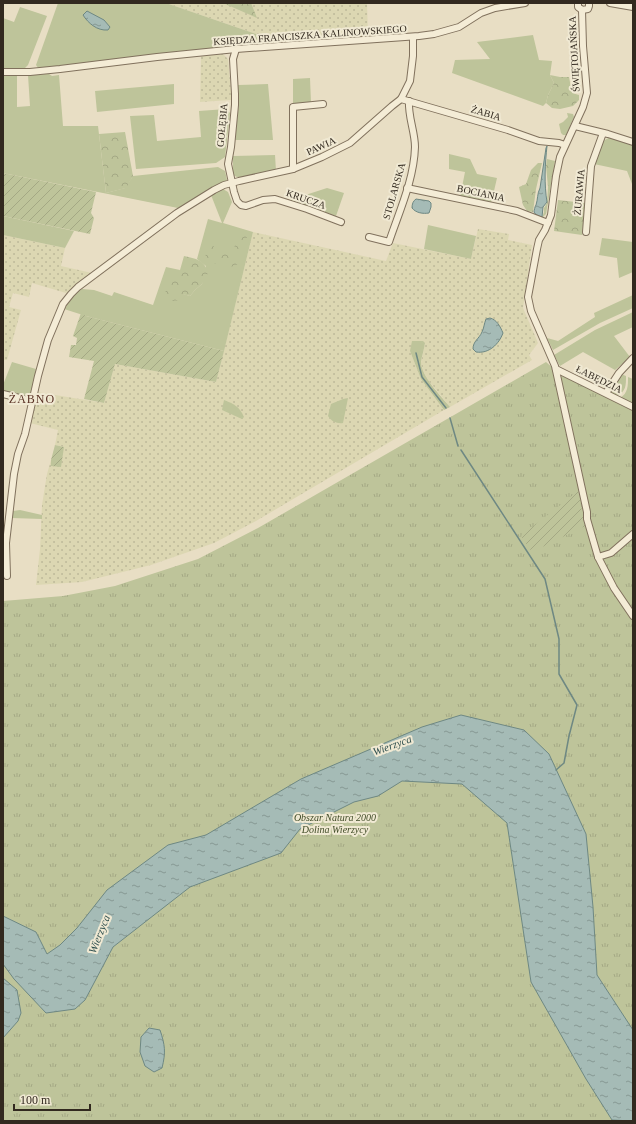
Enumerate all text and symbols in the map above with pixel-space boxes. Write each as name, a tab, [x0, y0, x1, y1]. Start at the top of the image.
street label: ŚWIĘTOJAŃSKA	[566, 15, 581, 92]
street label: KSIĘDZA FRANCISZKA KALINOWSKIEGO	[213, 23, 407, 47]
street label: GOŁĘBIA	[215, 102, 229, 147]
street label: ŻABIA	[470, 103, 503, 123]
street label: PAWIA	[305, 134, 338, 157]
street label: STOLARSKA	[381, 161, 408, 221]
street label: ŻURAWIA	[571, 168, 587, 216]
street label: BOCIANIA	[456, 183, 507, 204]
street label: KRUCZA	[285, 187, 328, 211]
street label: ŁABĘDZIA	[574, 363, 625, 395]
district label: ŻABNO	[9, 392, 55, 406]
water label: Wierzyca	[371, 732, 413, 758]
park label: Obszar Natura 2000 Dolina Wierzycy	[294, 812, 376, 835]
water label: Wierzyca	[86, 913, 112, 955]
scale bar	[14, 1086, 90, 1112]
text: 100 m	[20, 1093, 51, 1107]

